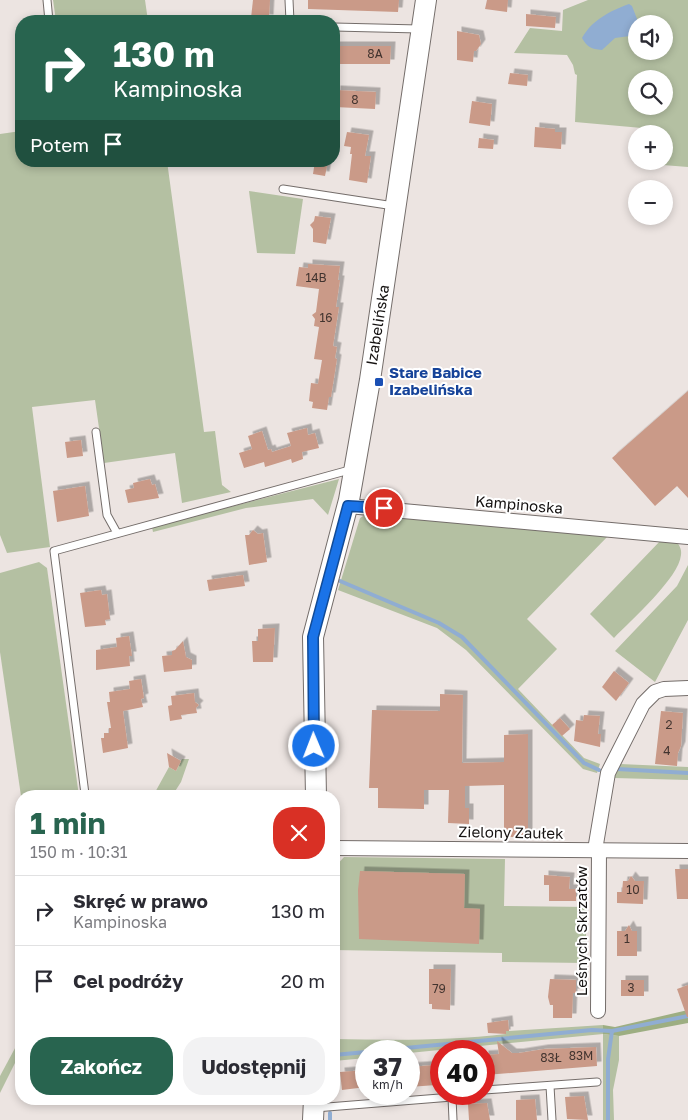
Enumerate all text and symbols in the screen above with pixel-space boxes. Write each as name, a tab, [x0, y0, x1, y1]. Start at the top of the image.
map controls	[628, 15, 673, 225]
button: sound	[628, 15, 673, 60]
text: 130 m	[113, 33, 215, 75]
icon: right	[30, 35, 95, 100]
house number: 8A	[367, 46, 383, 61]
button: search	[628, 70, 673, 115]
text: Kampinoska	[113, 75, 242, 102]
house number: 8	[351, 92, 359, 107]
button: +	[628, 125, 673, 170]
icon: arrive	[99, 130, 127, 158]
text: Potem	[30, 133, 89, 156]
button: −	[628, 180, 673, 225]
house number: 14B	[305, 270, 327, 285]
street label: Izabelińska	[362, 283, 392, 367]
house number: 16	[319, 310, 333, 325]
place label: Stare Babice Izabelińska	[389, 363, 482, 398]
marker: Stare Babice Izabelińska	[373, 376, 385, 388]
pin	[363, 487, 405, 529]
street label: Kampinoska	[474, 491, 564, 517]
icon: arrive	[370, 494, 398, 522]
house number: 2	[666, 717, 673, 732]
position arrow	[287, 719, 339, 771]
house number: 4	[663, 743, 671, 758]
text: 1 min	[30, 805, 106, 841]
button: close	[273, 807, 325, 859]
street label: Zielony Zaułek	[458, 822, 564, 842]
text: 150 m · 10:31	[30, 842, 128, 862]
street label: Leśnych Skrzatów	[572, 866, 590, 996]
house number: 10	[626, 882, 640, 897]
text: Skręć w prawo	[73, 889, 208, 912]
icon: right	[30, 897, 58, 925]
text: 130 m	[271, 899, 325, 922]
text: Kampinoska	[73, 912, 167, 932]
house number: 1	[624, 931, 630, 946]
icon: arrive	[30, 967, 58, 995]
text: Cel podróży	[73, 969, 183, 992]
text: 20 m	[281, 969, 325, 992]
house number: 3	[627, 980, 635, 995]
house number: 79	[432, 981, 446, 996]
button: Zakończ	[30, 1037, 173, 1095]
button: Udostępnij	[183, 1037, 325, 1095]
speed limit sign: 40	[430, 1040, 495, 1105]
house number: 83M	[569, 1048, 593, 1063]
house number: 83Ł	[540, 1050, 562, 1065]
text: 37	[373, 1051, 402, 1082]
text: km/h	[372, 1077, 403, 1092]

